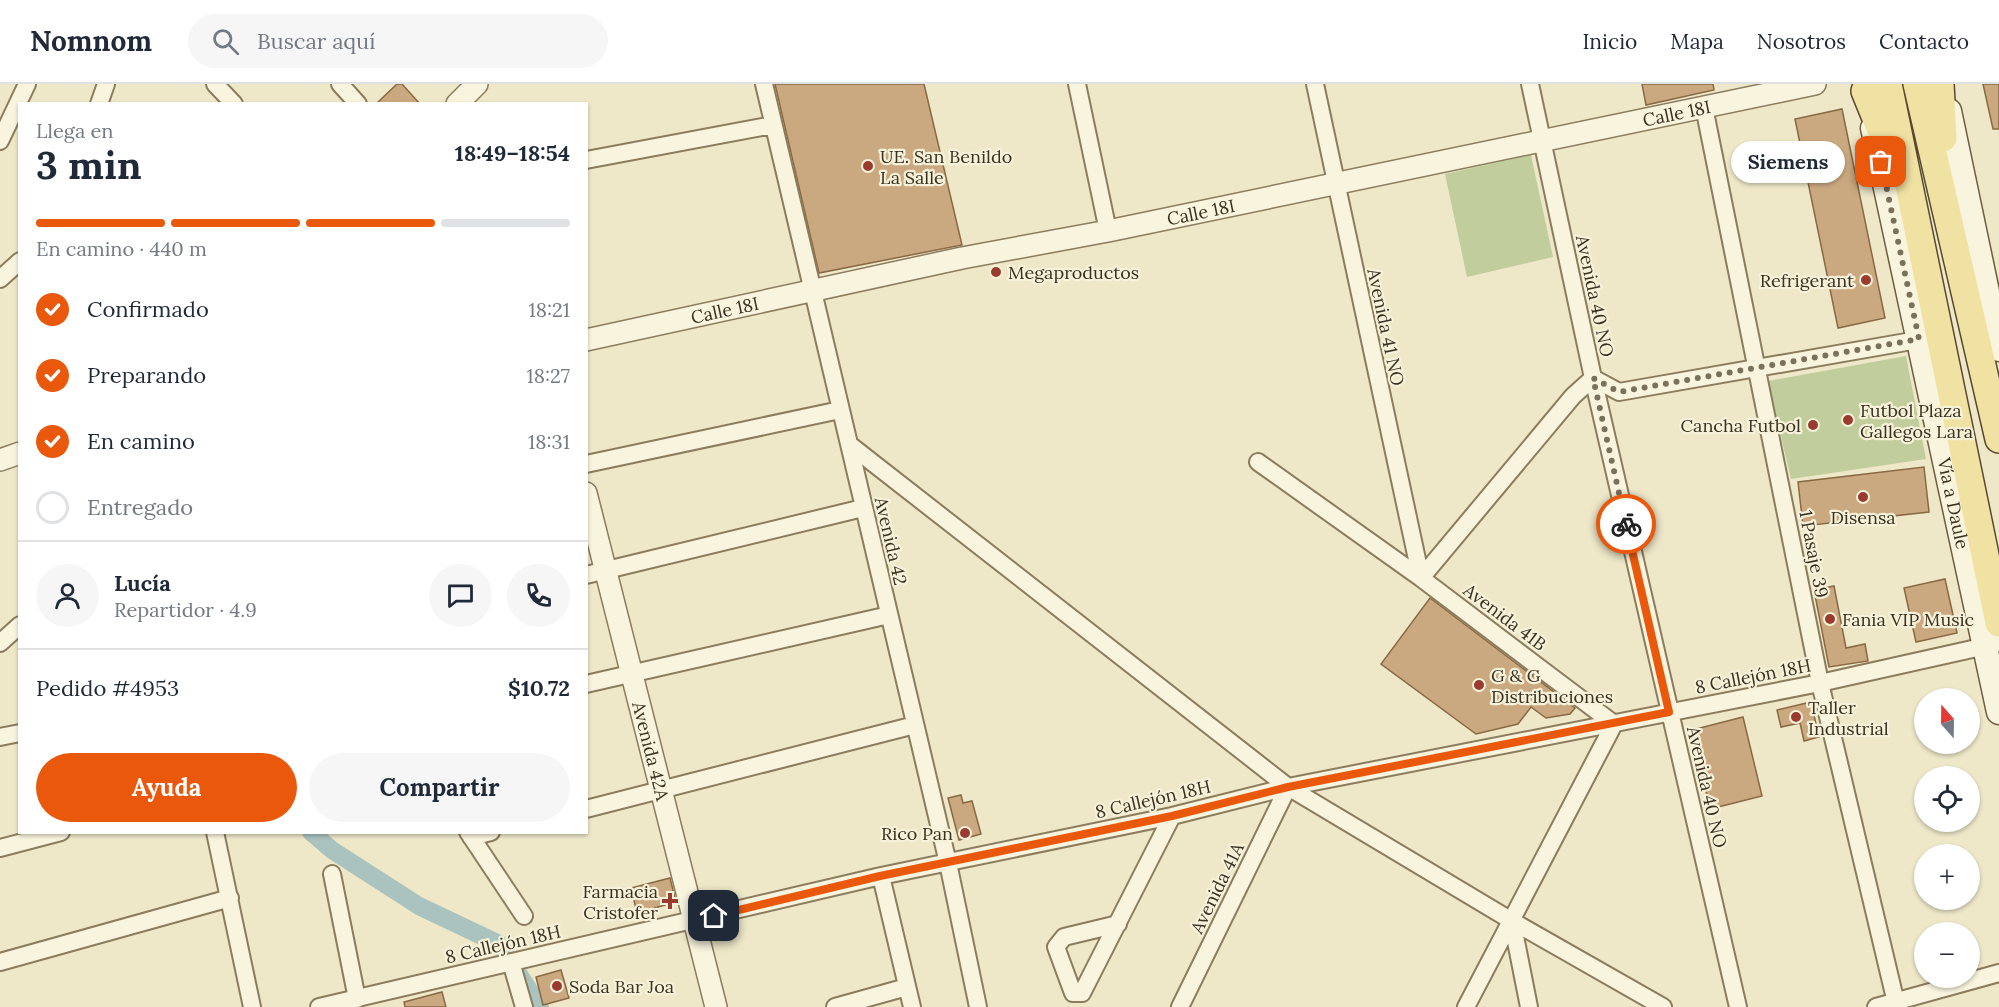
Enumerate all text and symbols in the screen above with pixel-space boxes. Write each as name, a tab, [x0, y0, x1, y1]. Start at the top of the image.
search box	[188, 14, 608, 68]
text: Nomnom	[30, 23, 152, 59]
icon: search	[209, 25, 242, 58]
text: Buscar aquí	[257, 27, 375, 55]
text: Inicio	[1582, 28, 1637, 55]
text: Mapa	[1670, 28, 1724, 55]
text: Nosotros	[1757, 28, 1846, 55]
text: Contacto	[1879, 28, 1969, 55]
street label: Calle 18I	[1640, 95, 1713, 131]
text: Llega en	[36, 118, 113, 143]
pin	[1855, 136, 1906, 187]
text: 18:49–18:54	[455, 139, 570, 167]
text: 3 min	[36, 140, 142, 190]
callout: Siemens	[1731, 141, 1845, 183]
place label: UE. San Benildo La Salle	[880, 145, 1012, 189]
icon: bag	[1864, 145, 1897, 178]
text: Siemens	[1748, 149, 1828, 174]
marker: UE. San Benildo La Salle	[861, 159, 875, 173]
street label: Calle 18I	[1165, 193, 1237, 230]
street label: Avenida 40 NO	[1571, 232, 1619, 359]
text: En camino · 440 m	[36, 236, 207, 261]
place label: Megaproductos	[1008, 261, 1139, 284]
marker: Megaproductos	[989, 265, 1003, 279]
street label: Avenida 41 NO	[1362, 265, 1410, 388]
place label: Refrigerant	[1760, 269, 1854, 292]
marker: Refrigerant	[1859, 273, 1873, 287]
street label: Calle 18I	[689, 291, 761, 328]
icon: check	[36, 293, 69, 326]
text: Confirmado	[87, 295, 209, 323]
text: 18:21	[528, 297, 570, 322]
icon: check	[36, 359, 69, 392]
text: Preparando	[87, 361, 206, 389]
text: 18:27	[527, 363, 570, 388]
place label: Futbol Plaza Gallegos Lara	[1860, 399, 1973, 443]
marker: Futbol Plaza Gallegos Lara	[1841, 413, 1855, 427]
place label: Cancha Futbol	[1681, 414, 1801, 437]
marker: Cancha Futbol	[1806, 418, 1820, 432]
icon: check	[36, 425, 69, 458]
text: En camino	[87, 427, 195, 455]
text: 18:31	[528, 429, 570, 454]
street label: Vía a Daule	[1933, 455, 1975, 551]
marker: Disensa	[1856, 490, 1870, 504]
text: Entregado	[87, 493, 193, 521]
street label: Avenida 42	[869, 494, 912, 587]
courier	[1596, 494, 1656, 554]
place label: Disensa	[1830, 506, 1896, 529]
icon: bike	[1610, 508, 1643, 541]
street label: 1 Pasaje 39	[1794, 508, 1834, 600]
button: person	[36, 564, 99, 627]
button: chat	[429, 564, 492, 627]
button: phone	[507, 564, 570, 627]
text: Lucía	[114, 569, 171, 597]
street label: Avenida 41B	[1458, 578, 1551, 656]
text: Repartidor · 4.9	[114, 597, 257, 622]
place label: Fania VIP Music	[1842, 608, 1974, 631]
marker: Fania VIP Music	[1823, 612, 1837, 626]
street label: 8 Callejón 18H	[1693, 653, 1813, 699]
place label: G & G Distribuciones	[1491, 664, 1613, 708]
text: Pedido #4953	[36, 674, 179, 702]
text: $10.72	[508, 674, 570, 702]
marker: G & G Distribuciones	[1472, 678, 1486, 692]
north arrow	[1914, 688, 1980, 754]
map controls	[1914, 688, 1980, 988]
place label: Taller Industrial	[1808, 696, 1889, 740]
street label: Avenida 42A	[627, 698, 675, 803]
marker: Taller Industrial	[1789, 710, 1803, 724]
street label: Avenida 40 NO	[1682, 723, 1732, 850]
button: Ayuda	[36, 753, 297, 822]
button: Compartir	[309, 753, 570, 822]
button: locate	[1914, 766, 1980, 832]
street label: 8 Callejón 18H	[1093, 775, 1213, 823]
place label: Rico Pan	[881, 822, 953, 845]
marker: Rico Pan	[958, 826, 972, 840]
street label: Avenida 41A	[1185, 838, 1249, 938]
button: +	[1914, 844, 1980, 910]
place label: Farmacia Cristofer	[582, 880, 658, 924]
pin	[688, 890, 739, 941]
marker: Farmacia Cristofer	[663, 894, 677, 908]
icon: home	[697, 899, 730, 932]
street label: 8 Callejón 18H	[443, 920, 563, 968]
button: −	[1914, 922, 1980, 988]
place label: Soda Bar Joa	[569, 975, 674, 998]
marker: Soda Bar Joa	[550, 979, 564, 993]

